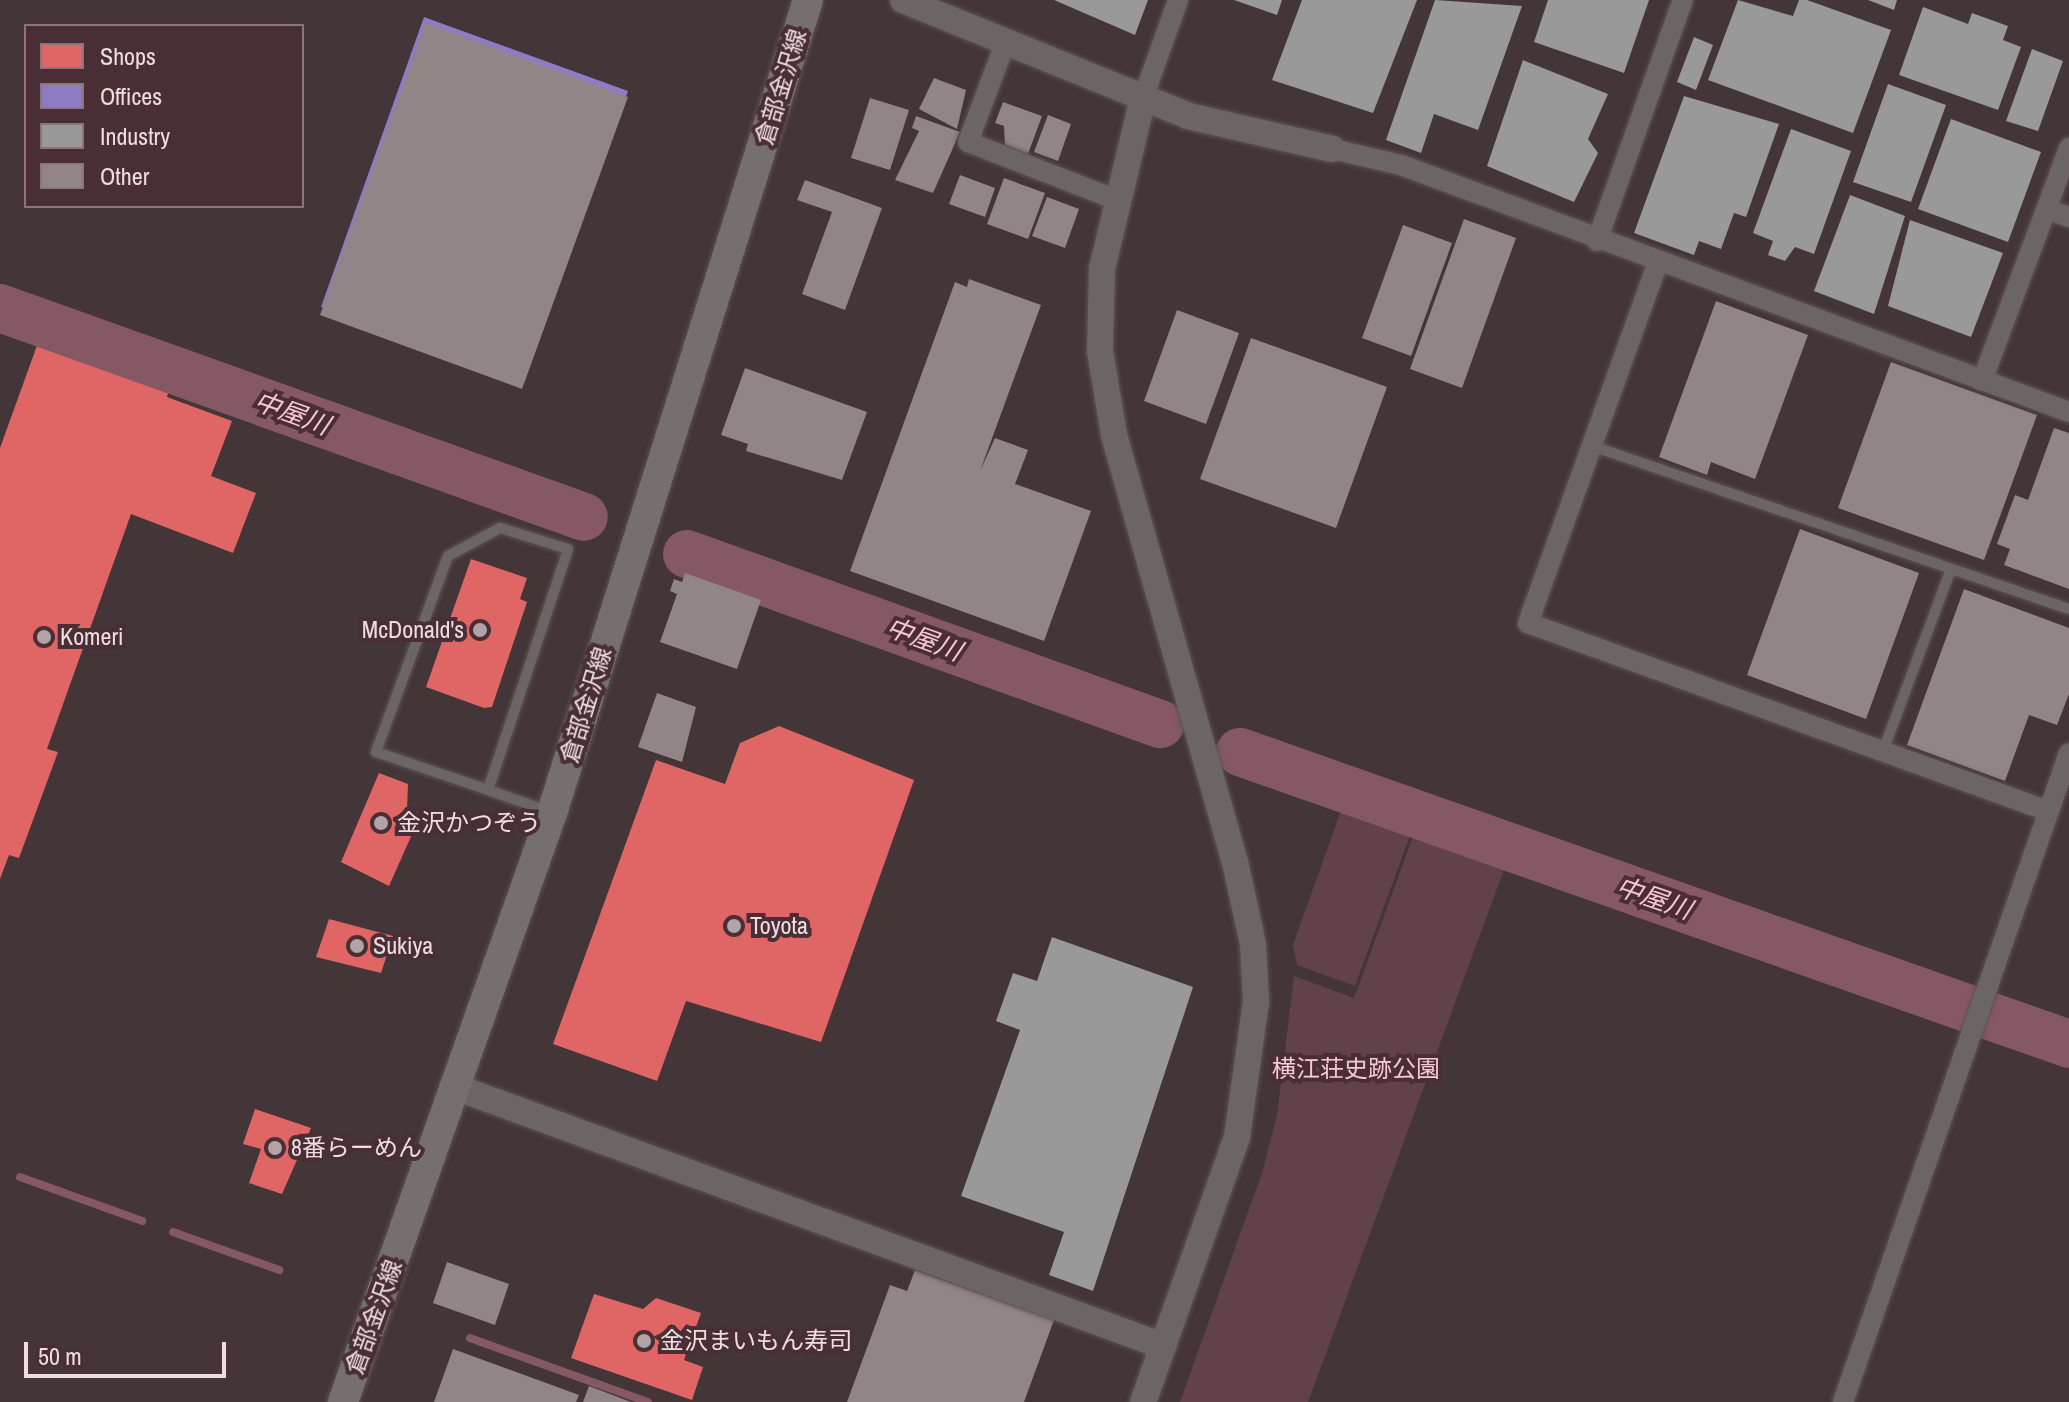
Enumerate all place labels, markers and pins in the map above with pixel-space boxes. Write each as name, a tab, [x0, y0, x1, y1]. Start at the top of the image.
place label: McDonald's	[362, 616, 464, 644]
marker: McDonald's	[471, 621, 489, 639]
place label: Komeri	[60, 623, 123, 651]
marker: Komeri	[35, 628, 53, 646]
place label: 金沢かつぞう	[397, 809, 541, 837]
marker: 金沢かつぞう	[372, 814, 390, 832]
place label: Toyota	[750, 912, 808, 940]
marker: Toyota	[725, 917, 743, 935]
place label: Sukiya	[373, 932, 433, 960]
marker: Sukiya	[348, 937, 366, 955]
place label: 8番らーめん	[291, 1134, 422, 1162]
marker: 8番らーめん	[266, 1139, 284, 1157]
place label: 金沢まいもん寿司	[660, 1327, 852, 1355]
marker: 金沢まいもん寿司	[635, 1332, 653, 1350]

